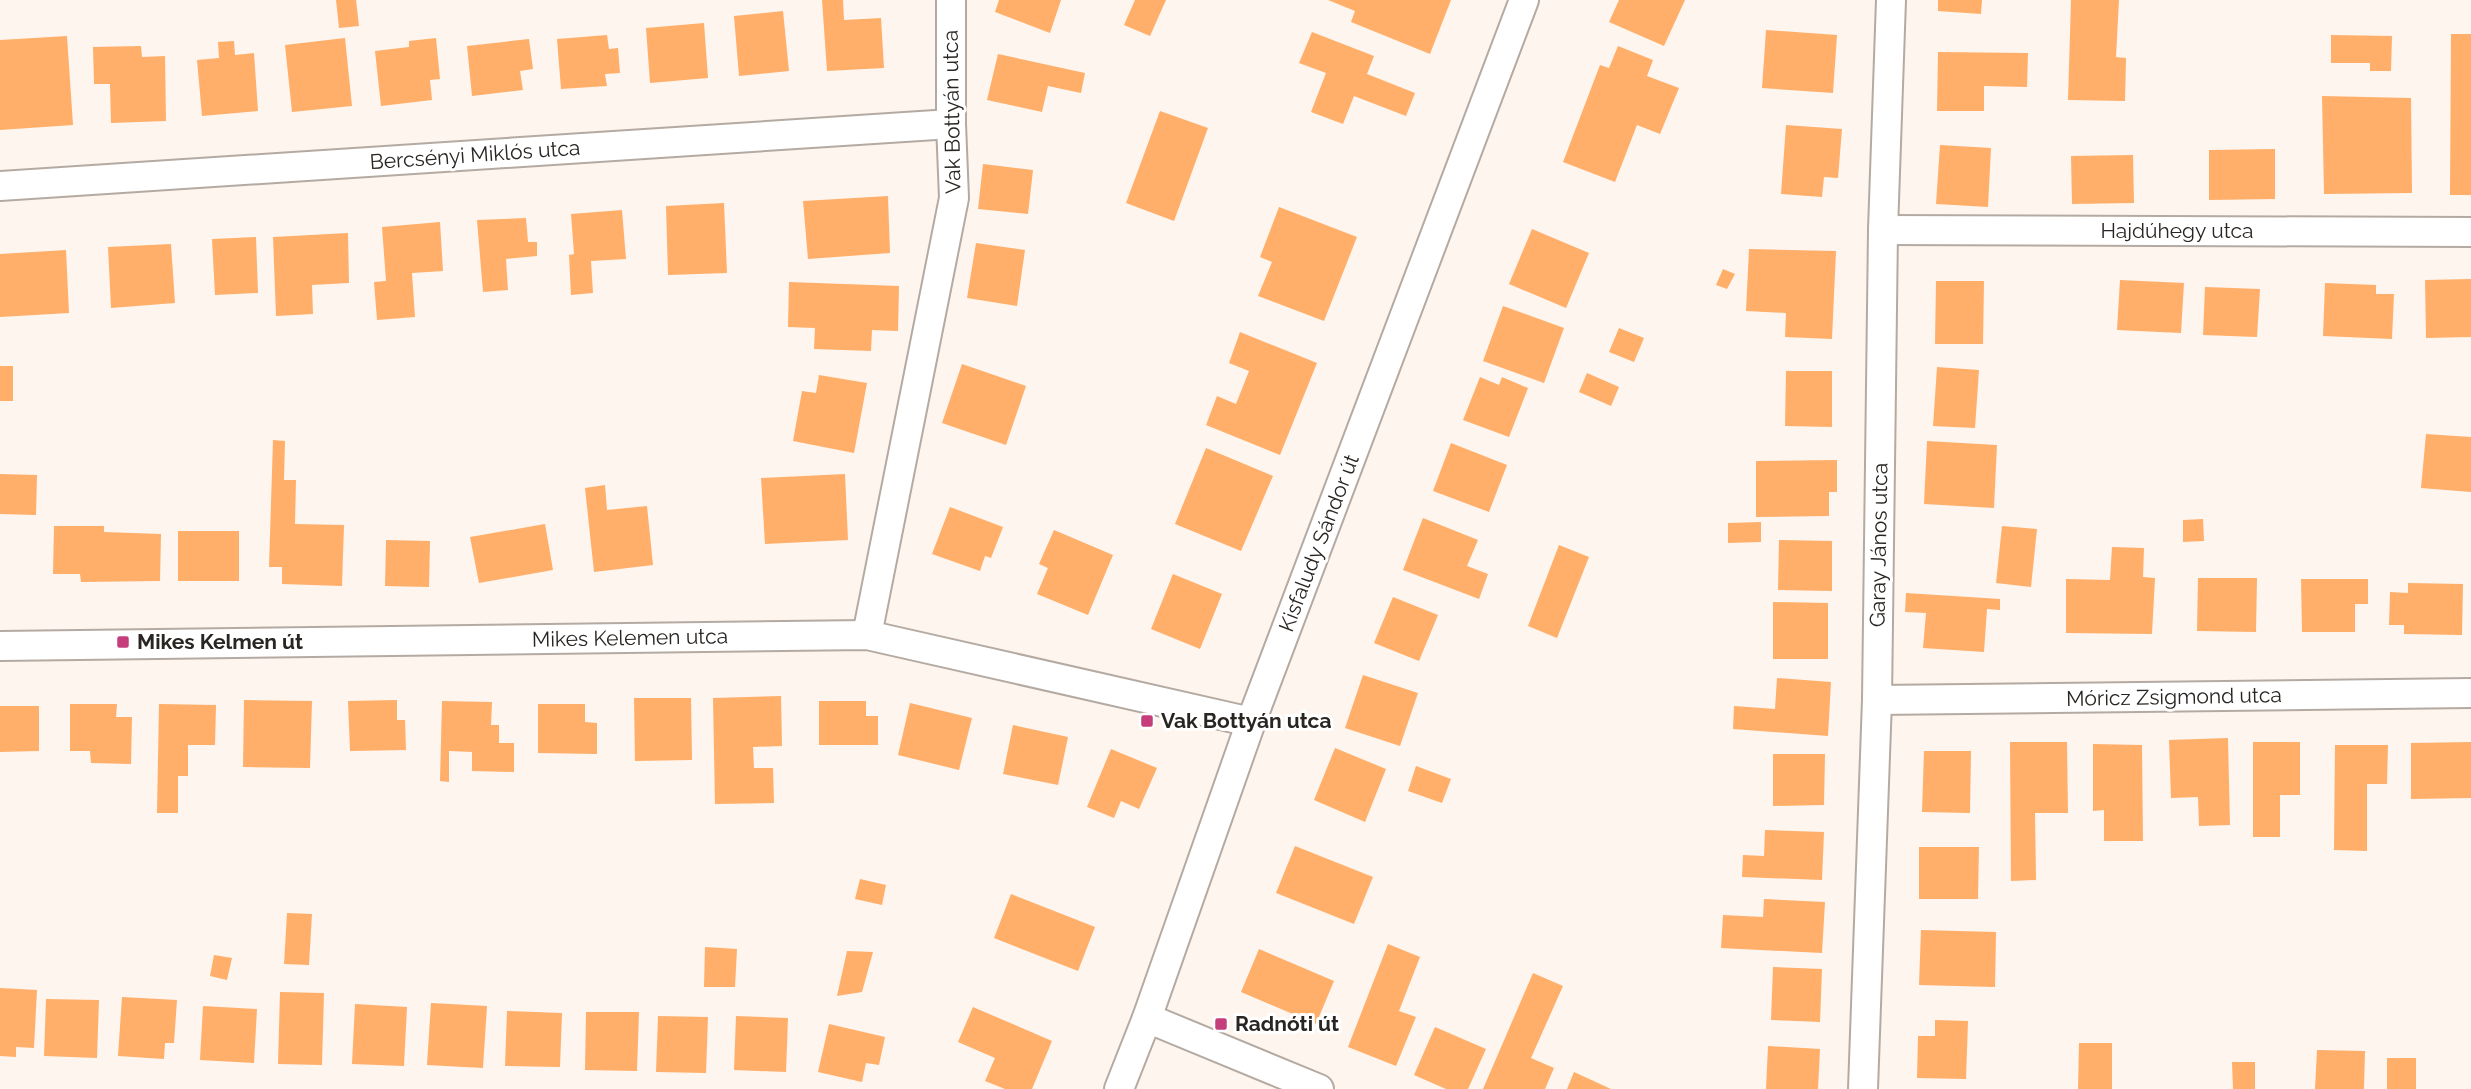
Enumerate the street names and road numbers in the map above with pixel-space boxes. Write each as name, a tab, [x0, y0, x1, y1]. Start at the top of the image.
street label: Vak Bottyán utca	[938, 30, 965, 194]
street label: Bercsényi Miklós utca	[369, 135, 581, 174]
street label: Hajdúhegy utca	[2100, 218, 2254, 243]
street label: Kisfaludy Sándor út	[1273, 451, 1364, 635]
street label: Garay János utca	[1865, 463, 1892, 627]
street label: Mikes Kelemen utca	[532, 623, 728, 652]
street label: Móricz Zsigmond utca	[2066, 682, 2282, 711]

